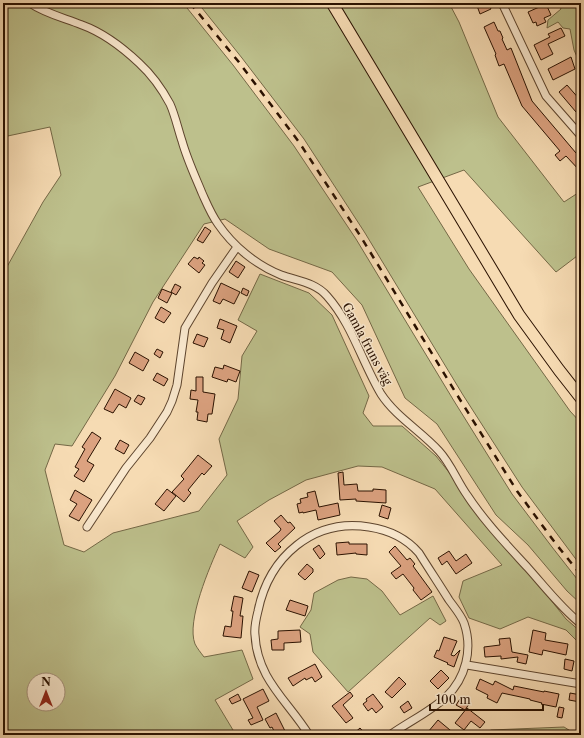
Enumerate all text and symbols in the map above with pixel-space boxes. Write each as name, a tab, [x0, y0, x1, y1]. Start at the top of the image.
street label: Gamla fruns väg	[339, 300, 396, 388]
north arrow	[26, 672, 66, 712]
text: N	[41, 675, 51, 689]
scale bar	[430, 686, 543, 712]
text: 100 m	[436, 692, 471, 707]

